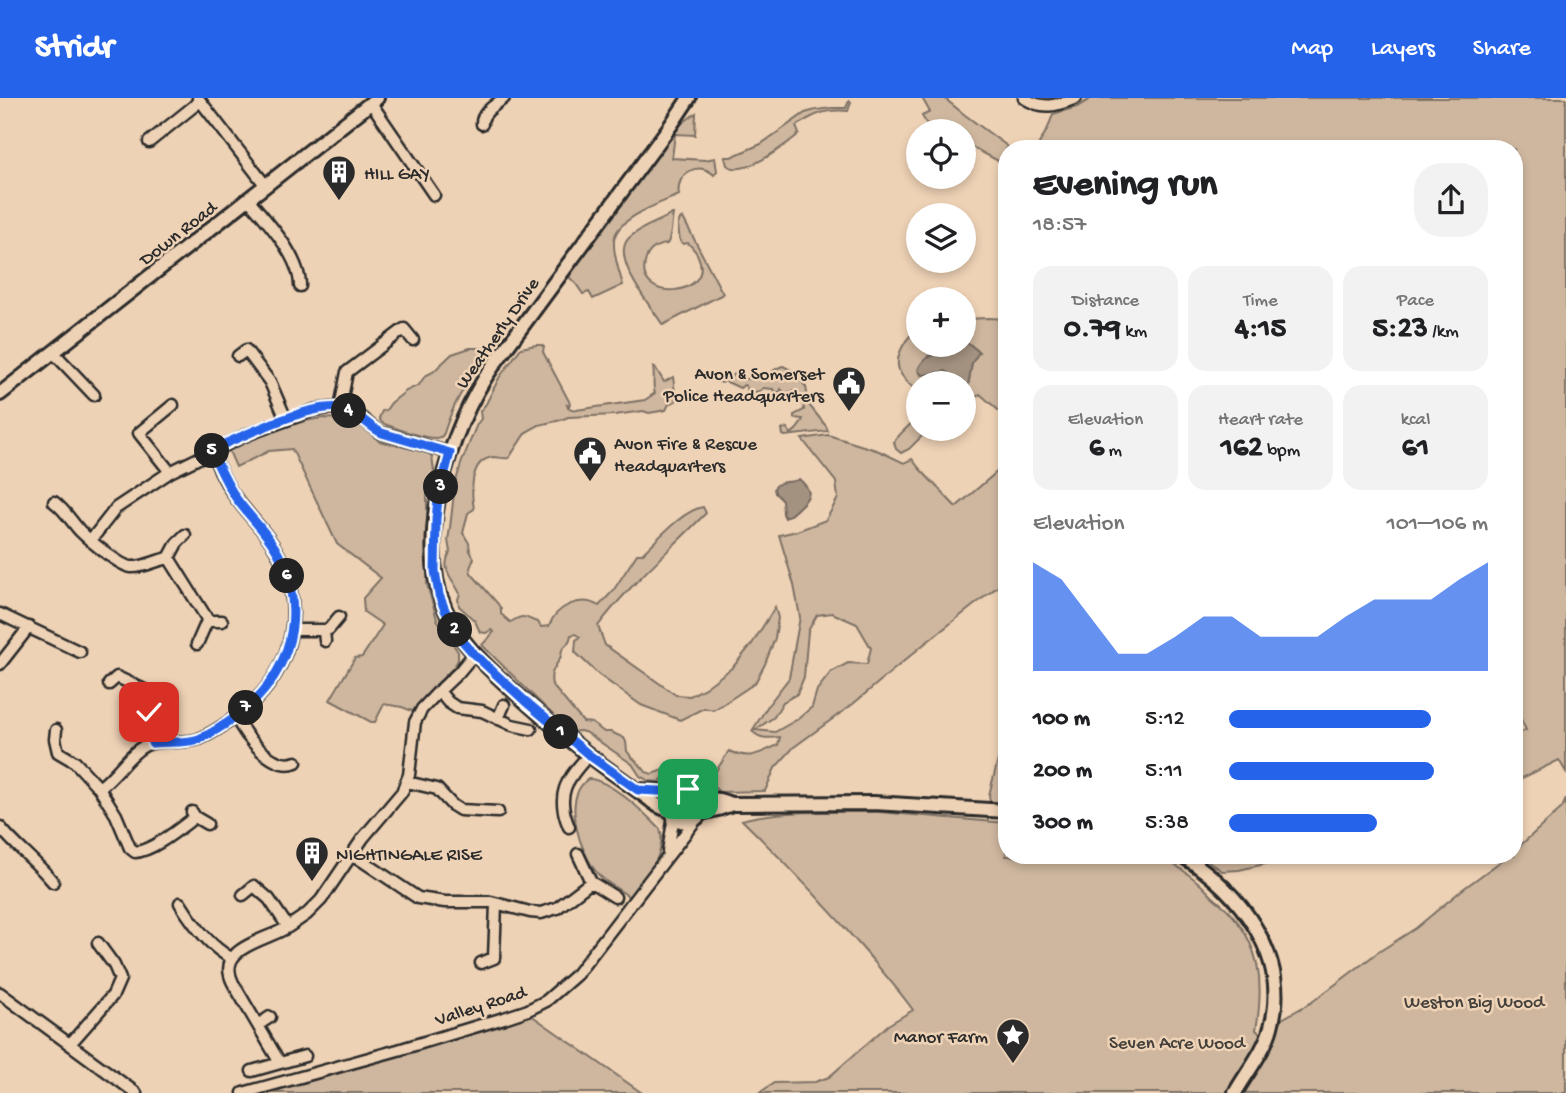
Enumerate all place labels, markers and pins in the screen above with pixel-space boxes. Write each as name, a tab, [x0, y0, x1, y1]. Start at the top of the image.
building icon: HILL GAY	[320, 153, 358, 202]
place label: HILL GAY	[364, 164, 430, 187]
place label: Avon & Somerset Police Headquarters	[662, 364, 826, 409]
public building icon: Avon & Somerset Police Headquarters	[830, 364, 868, 413]
pin: 4	[332, 394, 366, 428]
pin: 5	[194, 434, 230, 468]
public building icon: Avon Fire & Rescue Headquarters	[571, 434, 609, 483]
place label: Avon Fire & Rescue Headquarters	[614, 434, 757, 479]
pin: 3	[424, 470, 458, 504]
pin: 6	[270, 559, 304, 594]
pin: 2	[438, 612, 472, 648]
pin	[119, 682, 179, 742]
pin: 7	[229, 690, 264, 726]
pin: 1	[544, 714, 578, 750]
pin	[658, 759, 718, 819]
building icon: NIGHTINGALE RISE	[293, 834, 331, 883]
place label: NIGHTINGALE RISE	[336, 845, 483, 868]
place icon: Manor Farm	[994, 1016, 1032, 1065]
place label: Manor Farm	[894, 1027, 989, 1050]

